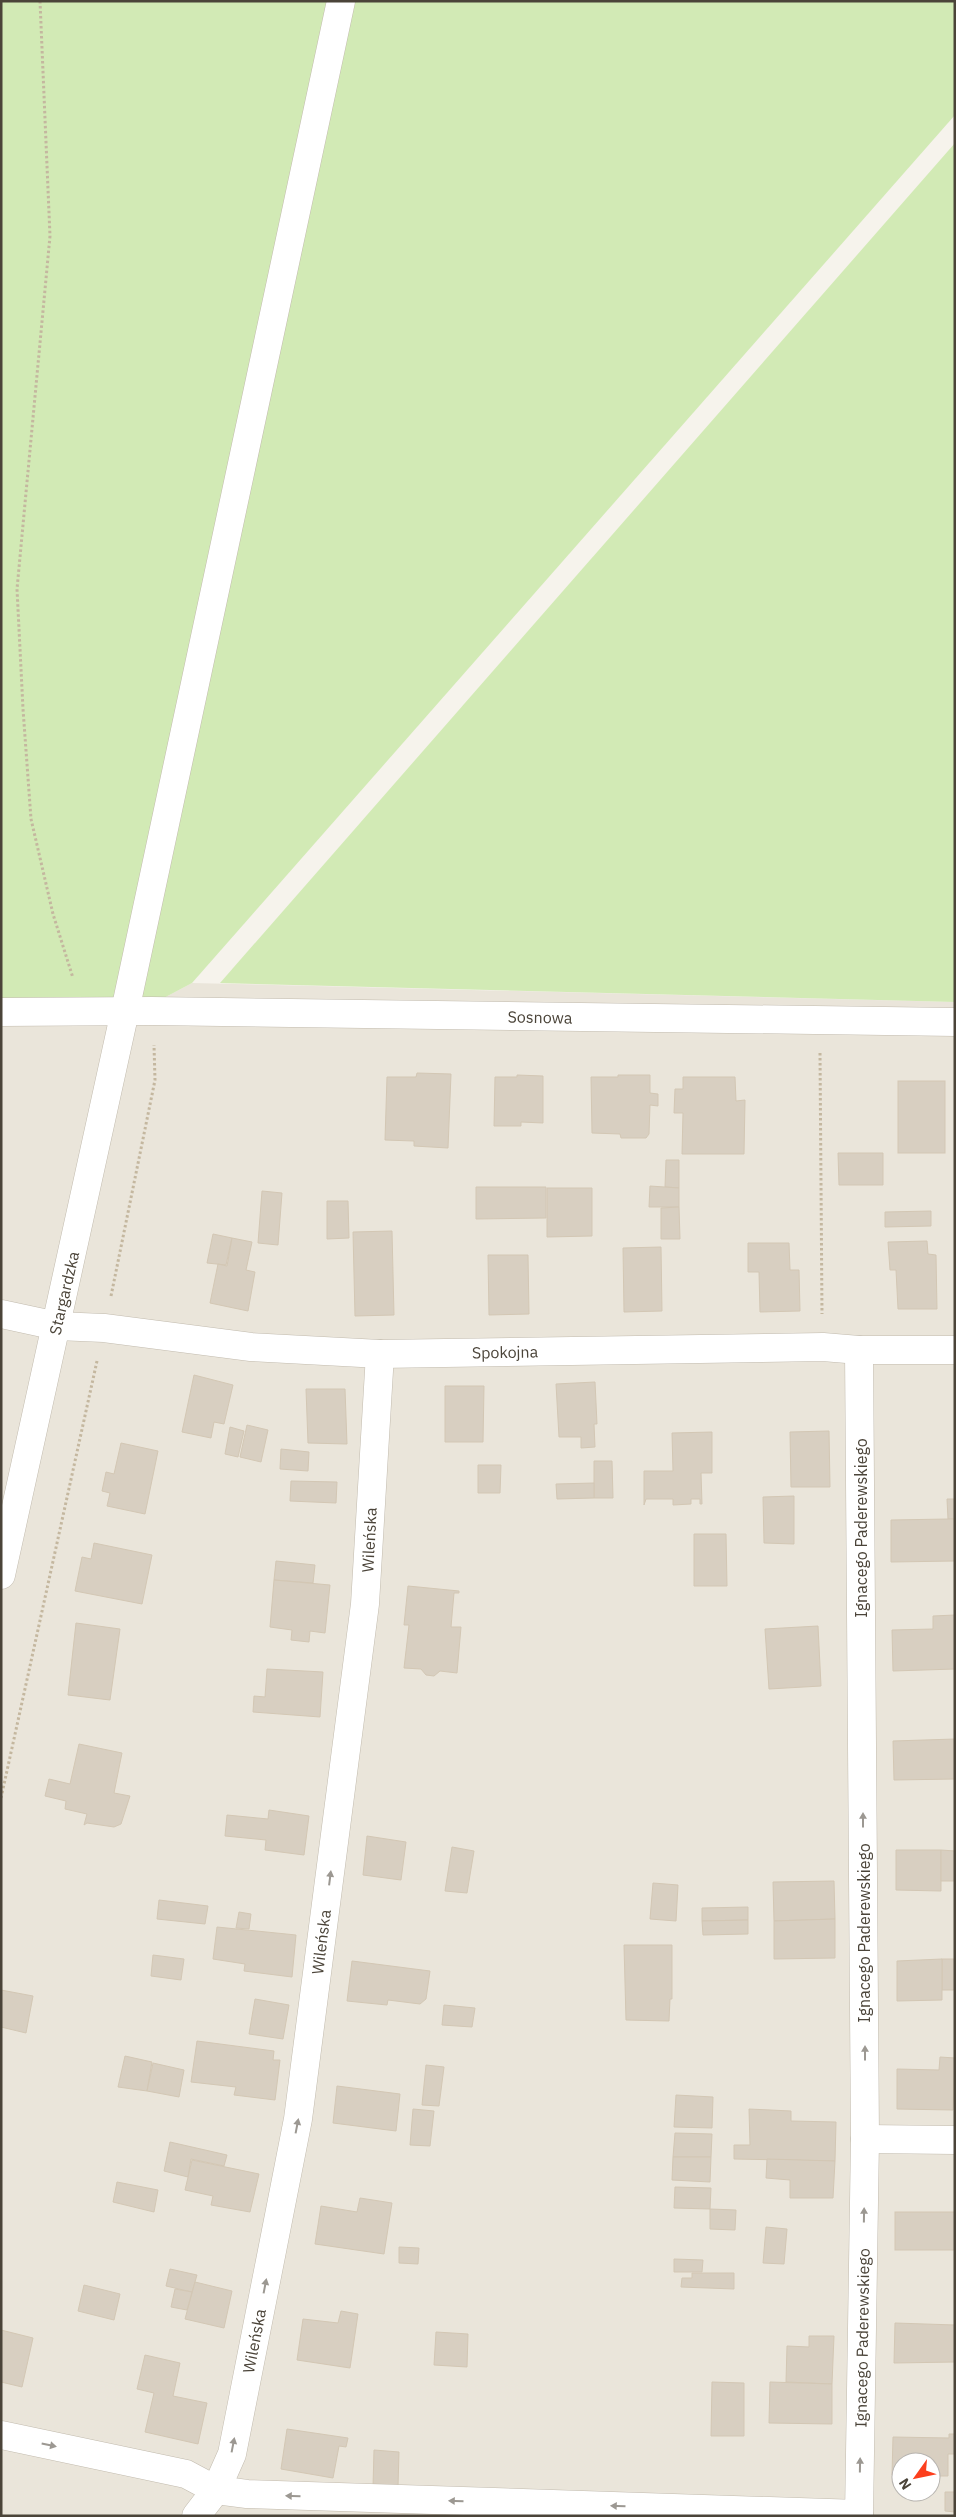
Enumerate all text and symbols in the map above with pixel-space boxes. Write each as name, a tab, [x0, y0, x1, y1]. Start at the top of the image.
street label: Sosnowa	[507, 1006, 573, 1028]
street label: Stargardzka	[45, 1249, 83, 1337]
street label: Spokojna	[472, 1341, 539, 1363]
street label: Ignacego Paderewskiego	[851, 1438, 871, 1618]
street label: Wileńska	[357, 1506, 381, 1573]
one-way arrow	[859, 1812, 867, 1828]
street label: Ignacego Paderewskiego	[854, 1843, 874, 2023]
one-way arrow	[326, 1870, 334, 1886]
street label: Wileńska	[307, 1908, 335, 1976]
one-way arrow	[861, 2045, 869, 2061]
one-way arrow	[293, 2119, 301, 2134]
one-way arrow	[860, 2207, 868, 2223]
street label: Ignacego Paderewskiego	[850, 2248, 874, 2428]
one-way arrow	[261, 2278, 269, 2293]
street label: Wileńska	[238, 2307, 270, 2375]
one-way arrow	[230, 2437, 238, 2453]
one-way arrow	[41, 2441, 56, 2449]
north arrow	[891, 2452, 941, 2502]
one-way arrow	[856, 2457, 864, 2473]
text: N	[895, 2475, 915, 2493]
one-way arrow	[285, 2492, 301, 2500]
one-way arrow	[448, 2497, 464, 2505]
one-way arrow	[610, 2502, 626, 2510]

